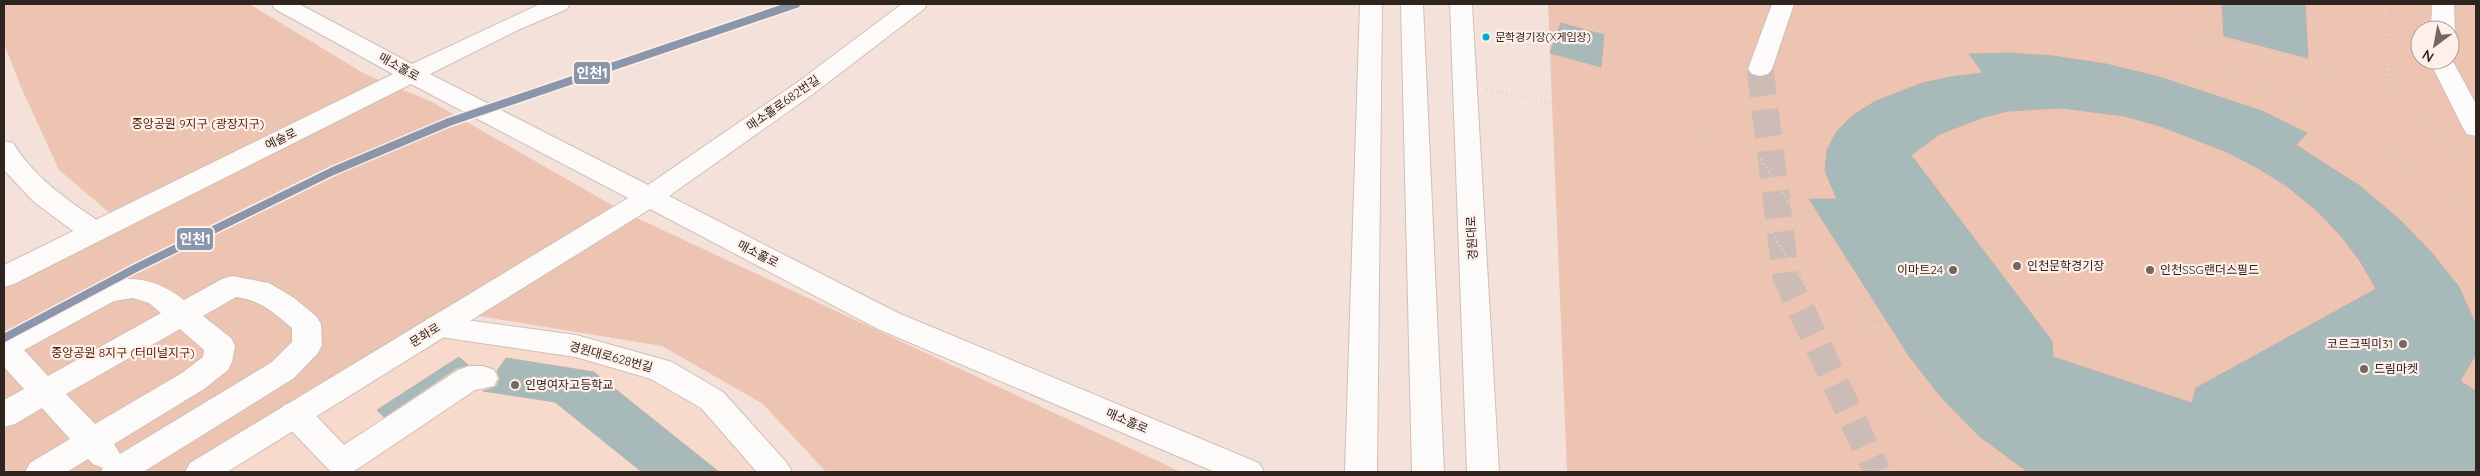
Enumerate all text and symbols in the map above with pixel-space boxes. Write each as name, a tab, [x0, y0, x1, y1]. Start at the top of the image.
north arrow	[2410, 20, 2460, 70]
place label: 문학경기장(X게임장)	[1495, 30, 1591, 44]
marker: 문학경기장(X게임장)	[1481, 32, 1491, 42]
text: N	[2419, 46, 2437, 66]
street label: 매소홀로	[376, 49, 422, 84]
line badge: 인천1	[573, 61, 611, 85]
text: 인천1	[576, 64, 608, 82]
street label: 매소홀로682번길	[743, 72, 822, 133]
park label: 중앙공원 9지구 (광장지구)	[132, 116, 264, 131]
street label: 예술로	[263, 125, 299, 153]
street label: 경원대로	[1463, 216, 1480, 260]
line badge: 인천1	[176, 227, 214, 251]
text: 인천1	[179, 230, 211, 248]
street label: 매소홀로	[735, 237, 781, 270]
place label: 인천문학경기장	[2027, 258, 2104, 273]
marker: 인천문학경기장	[2011, 260, 2023, 272]
place label: 이마트24	[1897, 262, 1943, 277]
place label: 인천SSG랜더스필드	[2160, 262, 2259, 277]
marker: 이마트24	[1947, 264, 1959, 276]
marker: 인천SSG랜더스필드	[2144, 264, 2156, 276]
street label: 문화로	[407, 319, 443, 350]
place label: 코르크픽미31	[2327, 336, 2393, 351]
street label: 경원대로628번길	[568, 338, 655, 375]
marker: 코르크픽미31	[2397, 338, 2409, 350]
park label: 중앙공원 8지구 (터미널지구)	[51, 345, 195, 360]
place label: 드림마켓	[2374, 361, 2418, 376]
marker: 드림마켓	[2358, 363, 2370, 375]
place label: 인명여자고등학교	[525, 377, 613, 392]
marker: 인명여자고등학교	[509, 379, 521, 391]
street label: 매소홀로	[1104, 405, 1150, 436]

